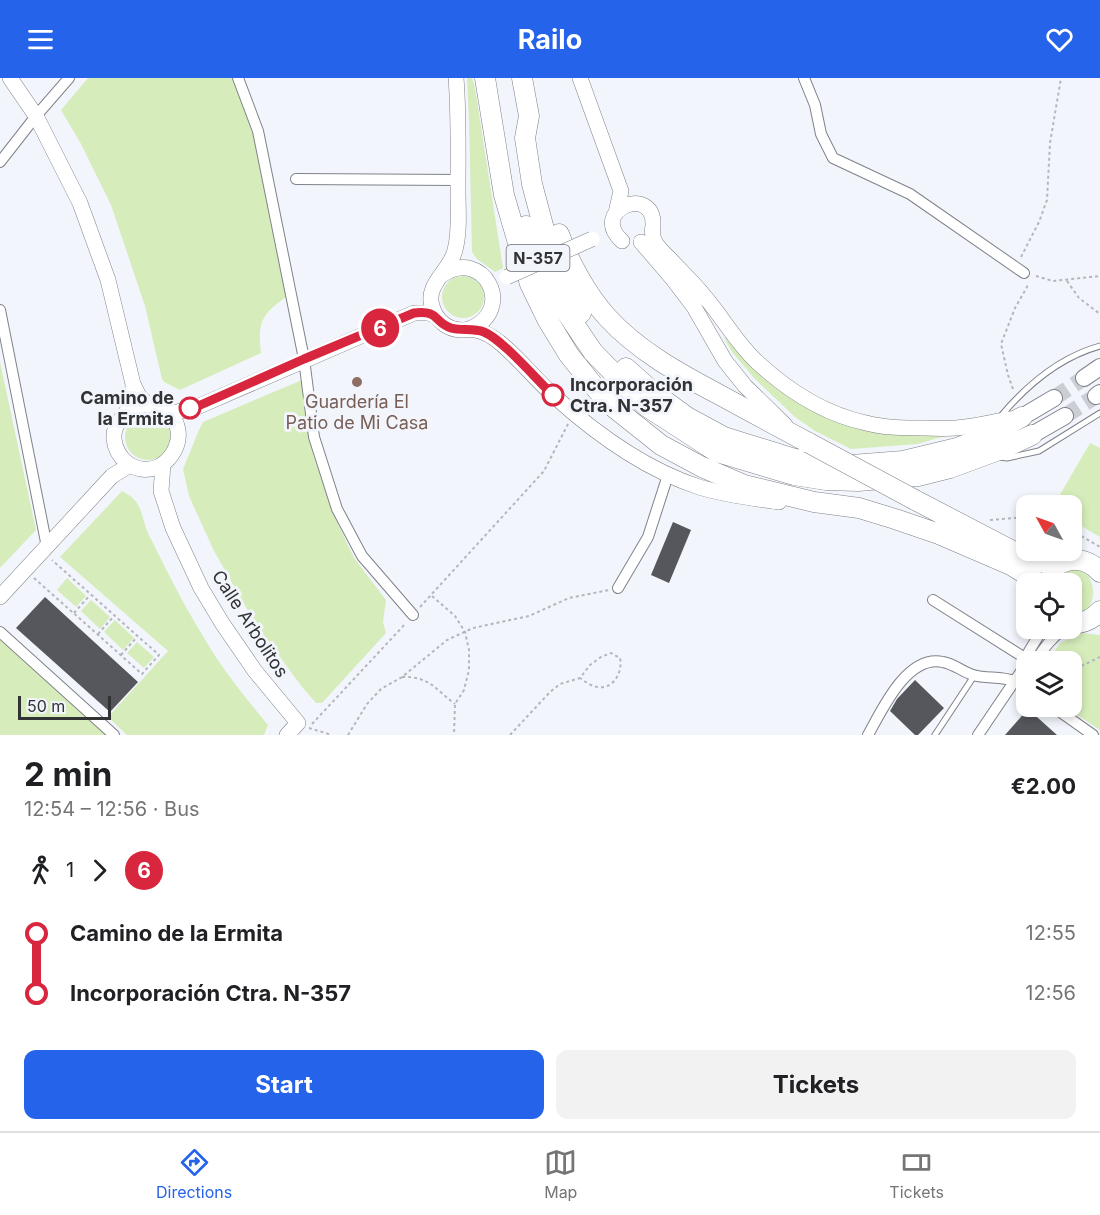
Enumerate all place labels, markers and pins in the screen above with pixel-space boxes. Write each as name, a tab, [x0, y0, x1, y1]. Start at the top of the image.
place label: Incorporación Ctra. N-357	[570, 374, 693, 416]
marker: Guardería El Patio de Mi Casa	[350, 375, 364, 389]
marker: Incorporación Ctra. N-357	[542, 384, 564, 406]
place label: Camino de la Ermita	[80, 387, 174, 429]
place label: Guardería El Patio de Mi Casa	[286, 391, 428, 433]
marker: Camino de la Ermita	[179, 397, 201, 419]

